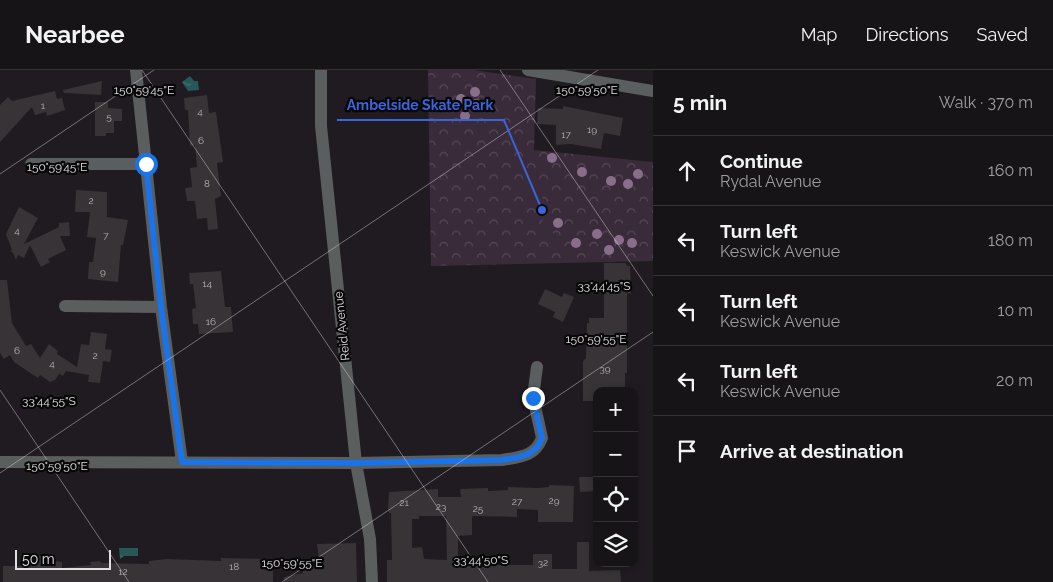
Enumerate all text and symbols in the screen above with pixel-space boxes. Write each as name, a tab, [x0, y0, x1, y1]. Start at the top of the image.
text: Nearbee	[25, 20, 125, 49]
text: Map	[801, 24, 837, 45]
text: Directions	[865, 24, 949, 45]
text: Saved	[977, 24, 1028, 45]
text: 150°59'45"E	[114, 83, 174, 97]
text: 150°59'50"E	[556, 83, 618, 97]
text: 5 min	[673, 90, 727, 115]
callout: Ambelside Skate Park	[337, 91, 504, 120]
text: Walk · 370 m	[939, 93, 1033, 112]
text: Ambelside Skate Park	[347, 97, 493, 113]
house number: 1	[41, 100, 46, 111]
house number: 4	[197, 106, 203, 117]
house number: 5	[106, 111, 112, 122]
house number: 19	[587, 124, 597, 135]
house number: 17	[561, 129, 571, 140]
house number: 6	[198, 135, 204, 146]
text: Continue	[720, 150, 803, 172]
route start	[135, 153, 158, 176]
icon: ahead	[673, 157, 701, 185]
text: 150°59'45"E	[27, 160, 87, 174]
text: 160 m	[988, 161, 1033, 180]
text: Rydal Avenue	[720, 172, 821, 191]
house number: 8	[204, 178, 210, 189]
house number: 2	[88, 195, 94, 206]
text: Turn left	[720, 220, 797, 242]
house number: 4	[14, 225, 20, 236]
icon: left	[673, 227, 701, 255]
house number: 7	[103, 230, 109, 241]
text: 180 m	[988, 231, 1033, 250]
text: Keswick Avenue	[720, 242, 840, 261]
house number: 9	[100, 266, 106, 277]
house number: 14	[202, 278, 212, 289]
text: 33°44'45"S	[577, 279, 631, 293]
text: Turn left	[720, 290, 797, 312]
street label: Reid Avenue	[331, 291, 353, 361]
icon: left	[673, 297, 701, 325]
text: 10 m	[998, 301, 1033, 320]
text: Keswick Avenue	[720, 312, 840, 331]
house number: 16	[206, 316, 216, 327]
text: 150°59'55"E	[565, 332, 627, 346]
house number: 6	[14, 345, 20, 356]
house number: 2	[92, 350, 98, 361]
house number: 4	[49, 358, 55, 369]
text: Turn left	[720, 360, 797, 382]
house number: 39	[599, 363, 611, 374]
icon: left	[673, 367, 701, 395]
text: 20 m	[996, 371, 1033, 390]
text: Keswick Avenue	[720, 382, 840, 401]
route end	[522, 387, 545, 410]
map controls	[593, 387, 638, 567]
button: +	[593, 387, 638, 432]
text: 33°44'55"S	[22, 394, 76, 408]
button: −	[593, 432, 638, 477]
icon: arrive	[673, 437, 701, 465]
text: Arrive at destination	[720, 440, 904, 462]
text: 150°59'50"E	[26, 459, 88, 473]
button: locate	[593, 477, 638, 522]
house number: 29	[548, 495, 560, 506]
house number: 27	[512, 496, 523, 507]
house number: 21	[399, 497, 409, 508]
house number: 23	[436, 501, 446, 512]
house number: 25	[473, 503, 484, 514]
button: layers	[593, 522, 638, 567]
scale bar	[15, 547, 111, 570]
text: 50 m	[22, 551, 55, 567]
text: 33°44'50"S	[454, 553, 508, 567]
text: 150°59'55"E	[261, 556, 323, 570]
house number: 32	[538, 557, 548, 568]
house number: 18	[229, 561, 239, 572]
house number: 12	[118, 566, 128, 577]

